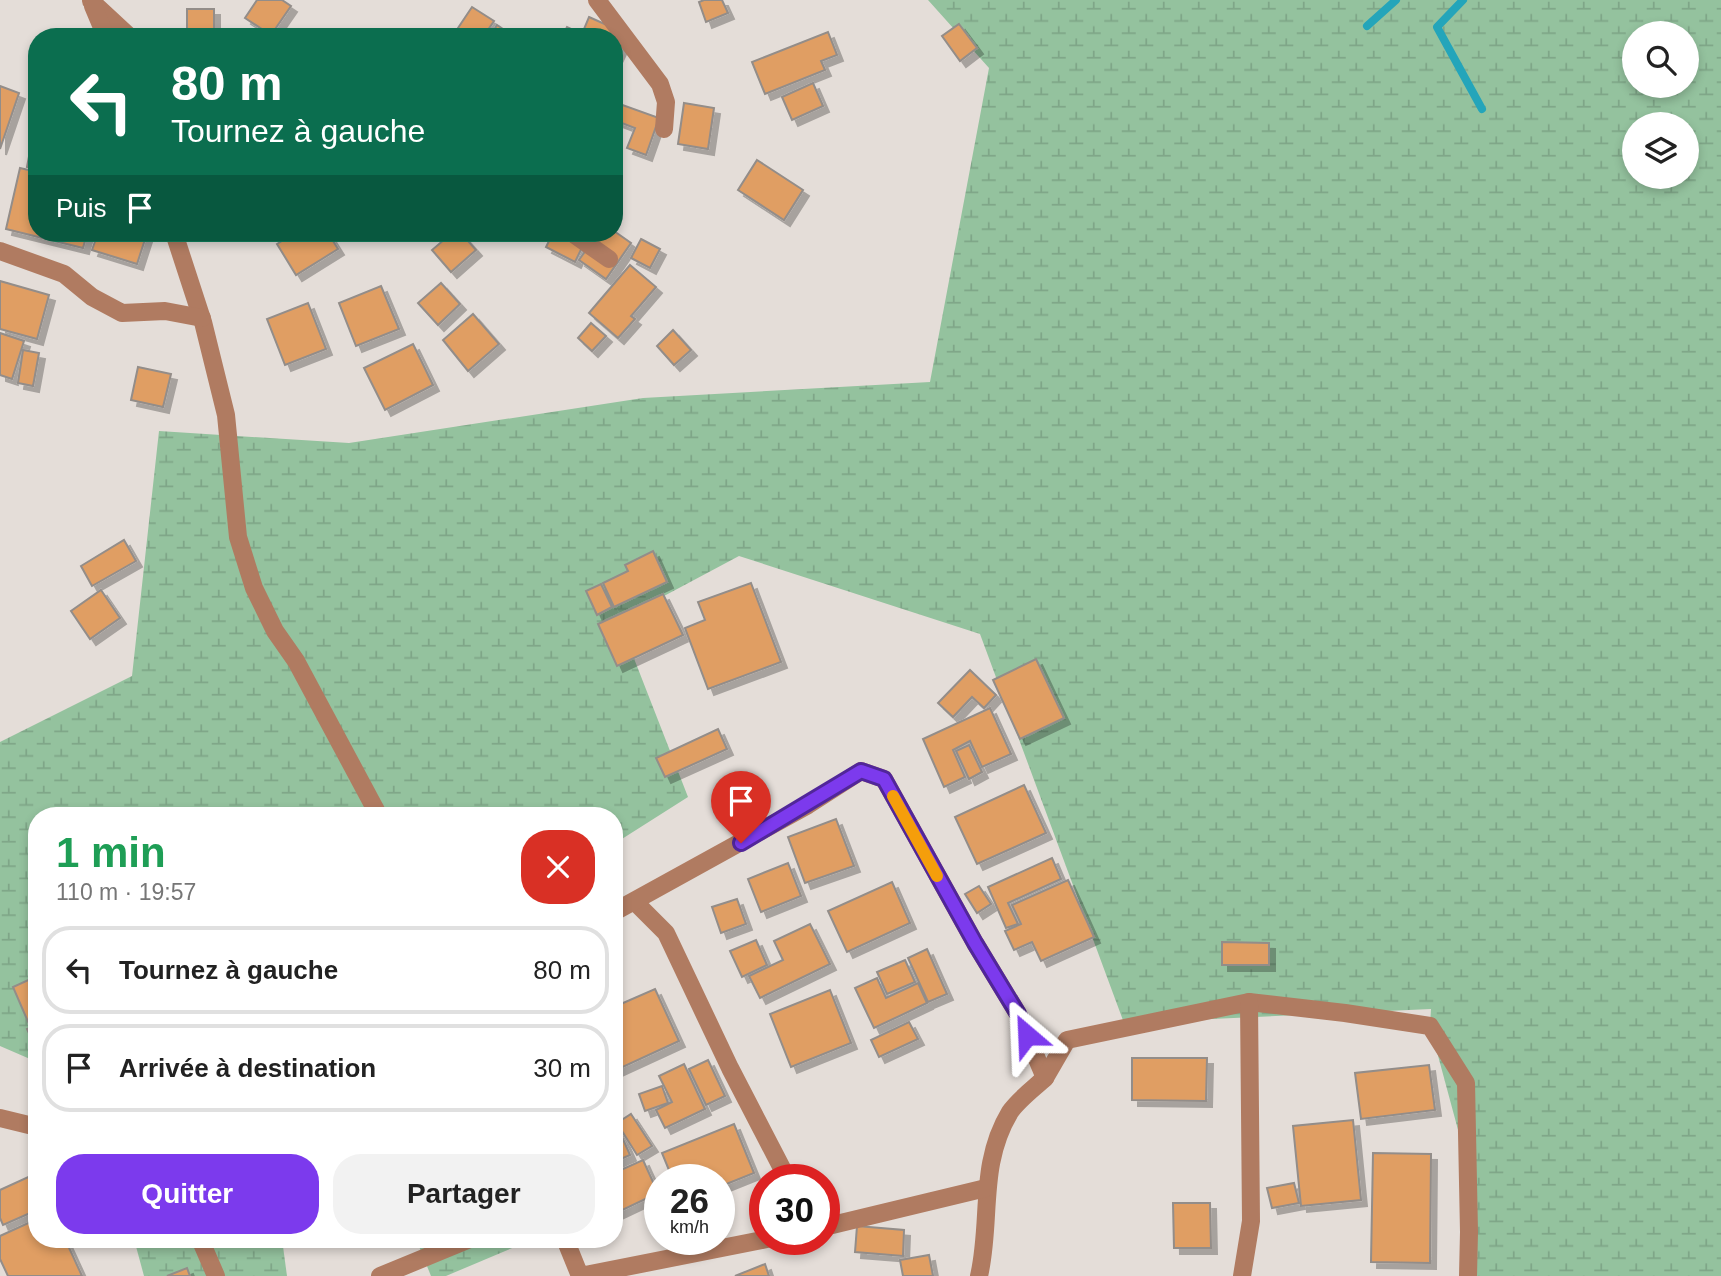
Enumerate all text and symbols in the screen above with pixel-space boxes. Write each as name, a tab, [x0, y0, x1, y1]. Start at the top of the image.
map controls	[1622, 21, 1699, 189]
button: search	[1622, 21, 1699, 98]
icon: left	[56, 56, 147, 147]
text: 80 m	[171, 56, 283, 110]
button: layers	[1622, 112, 1699, 189]
text: Tournez à gauche	[171, 113, 425, 149]
icon: arrive	[121, 189, 159, 227]
text: Puis	[56, 193, 107, 223]
pin	[711, 771, 771, 843]
icon: arrive	[722, 782, 760, 820]
text: 1 min	[56, 829, 166, 876]
button: close	[521, 830, 595, 904]
text: 110 m · 19:57	[56, 879, 196, 905]
icon: left	[60, 951, 98, 989]
text: Tournez à gauche	[119, 955, 338, 985]
text: 80 m	[533, 955, 591, 985]
position arrow	[990, 998, 1064, 1072]
icon: arrive	[60, 1049, 98, 1087]
text: Arrivée à destination	[119, 1053, 376, 1083]
text: 30 m	[533, 1053, 591, 1083]
button: Quitter	[56, 1154, 319, 1234]
button: Partager	[333, 1154, 595, 1234]
speed limit sign: 30	[749, 1164, 840, 1255]
text: 26	[670, 1181, 709, 1220]
text: km/h	[670, 1217, 709, 1237]

